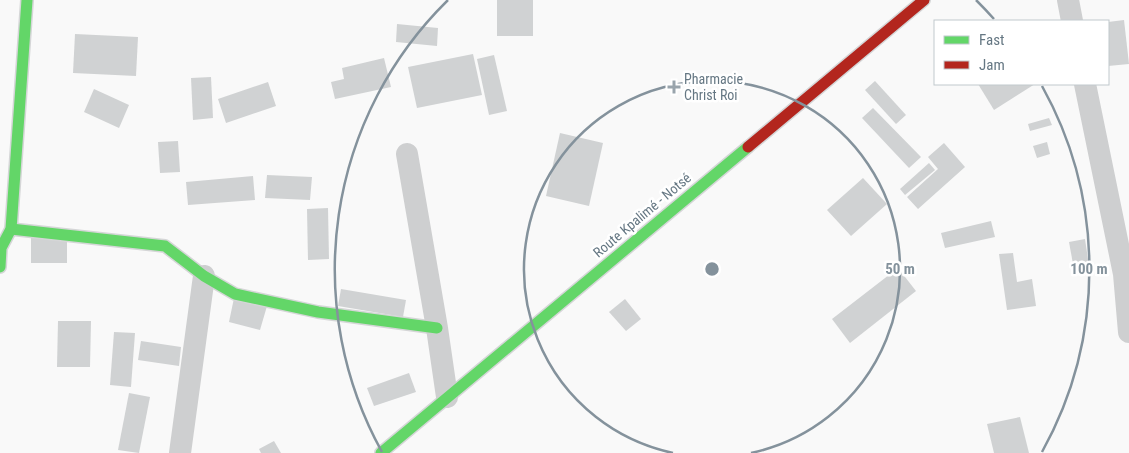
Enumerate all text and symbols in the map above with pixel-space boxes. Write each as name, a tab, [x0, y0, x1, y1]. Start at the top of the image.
legend	[934, 20, 1109, 85]
text: Fast	[979, 31, 1004, 49]
text: Jam	[979, 56, 1005, 74]
place label: Pharmacie Christ Roi	[684, 71, 743, 103]
marker: Pharmacie Christ Roi	[668, 81, 680, 93]
street label: Route Kpalimé - Notsé	[590, 169, 694, 260]
centre of rings	[703, 260, 721, 278]
text: 50 m	[885, 260, 915, 278]
text: 100 m	[1070, 260, 1108, 278]

